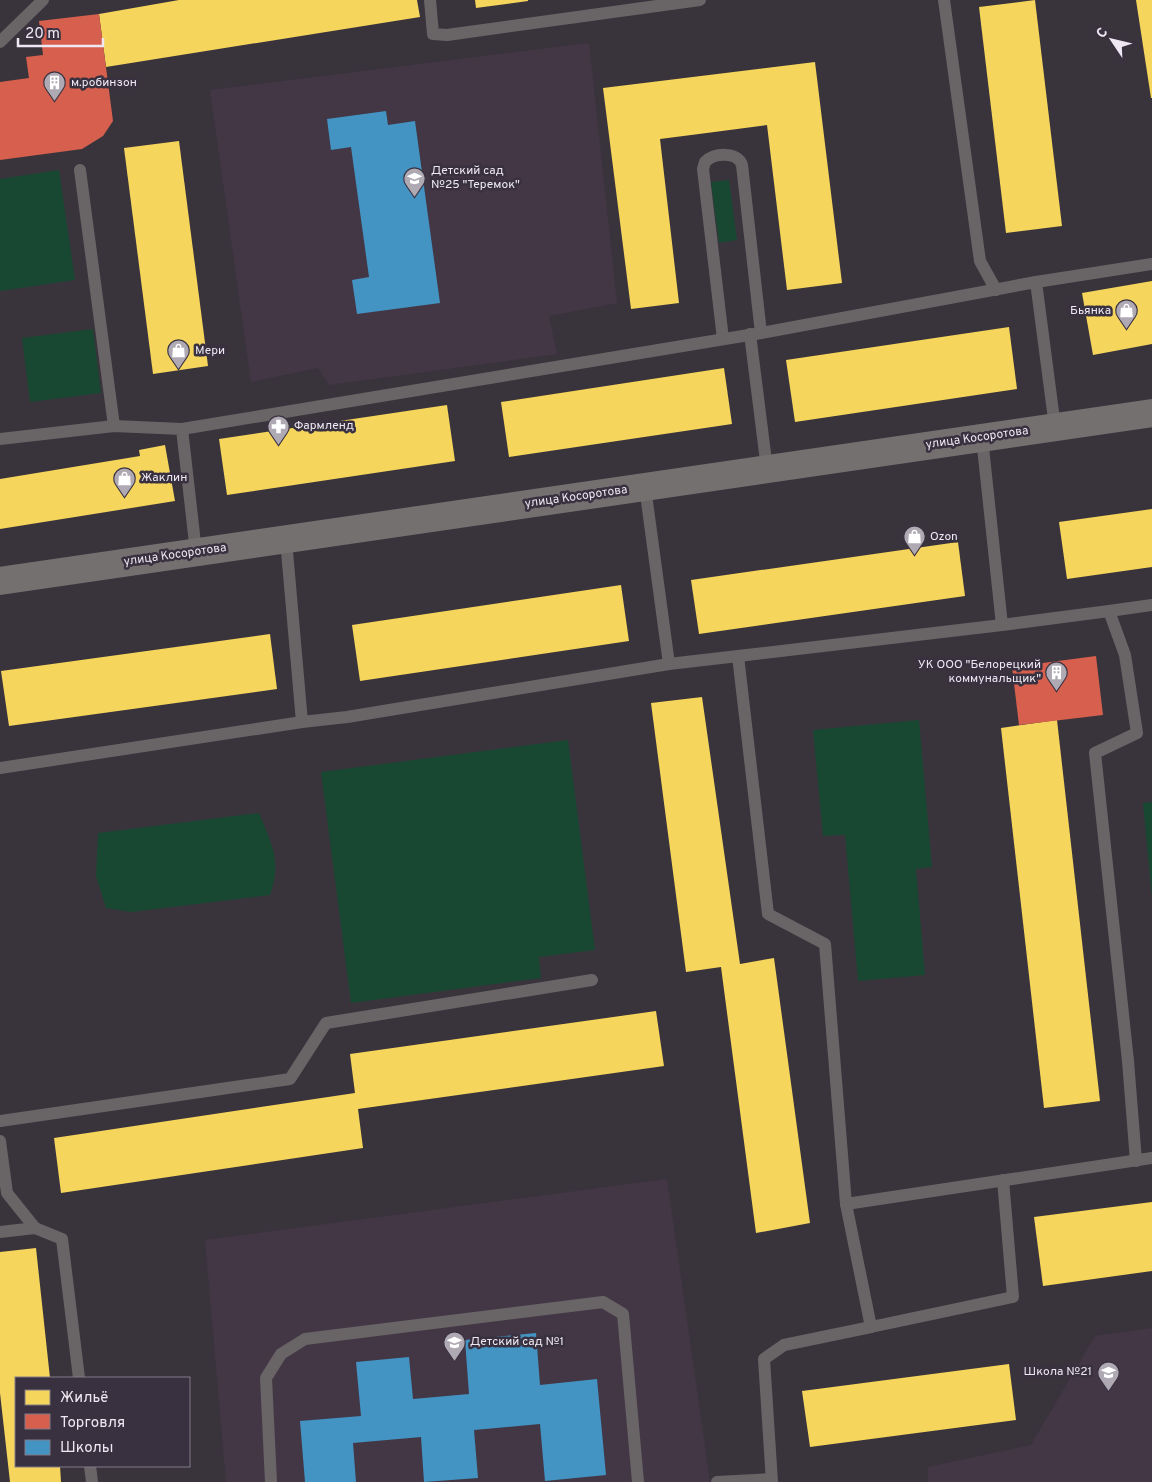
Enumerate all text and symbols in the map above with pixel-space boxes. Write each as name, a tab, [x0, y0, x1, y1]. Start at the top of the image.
scale bar	[18, 15, 102, 47]
north arrow	[1087, 15, 1137, 65]
text: 20 m	[25, 25, 60, 44]
text: С	[1093, 25, 1112, 42]
building icon: м.робинзон	[43, 71, 67, 102]
place label: м.робинзон	[71, 75, 137, 91]
place label: Детский сад №25 "Теремок"	[431, 163, 520, 193]
school or university icon: Детский сад №25 "Теремок"	[403, 166, 427, 197]
shop icon: Бьянка	[1115, 299, 1139, 330]
place label: Бьянка	[1070, 303, 1111, 319]
shop icon: Мери	[167, 339, 191, 370]
place label: Мери	[195, 343, 225, 359]
pharmacy icon: Фармленд	[266, 414, 290, 445]
place label: Фармленд	[294, 418, 354, 434]
street label: улица Косоротова	[925, 423, 1029, 453]
shop icon: Жаклин	[113, 466, 137, 497]
place label: Жаклин	[141, 470, 187, 486]
street label: улица Косоротова	[524, 482, 628, 512]
shop icon: Ozon	[902, 525, 926, 556]
place label: Ozon	[930, 529, 958, 545]
street label: улица Косоротова	[123, 540, 227, 570]
place label: УК ООО "Белорецкий коммунальщик"	[918, 657, 1041, 687]
building icon: УК ООО "Белорецкий коммунальщик"	[1045, 660, 1069, 691]
school or university icon: Детский сад №1	[442, 1330, 466, 1361]
place label: Детский сад №1	[470, 1334, 564, 1350]
school or university icon: Школа №21	[1096, 1360, 1120, 1391]
place label: Школа №21	[1024, 1364, 1092, 1380]
legend	[15, 1377, 190, 1467]
text: Жильё	[60, 1389, 108, 1408]
text: Торговля	[60, 1414, 125, 1433]
text: Школы	[60, 1439, 114, 1458]

